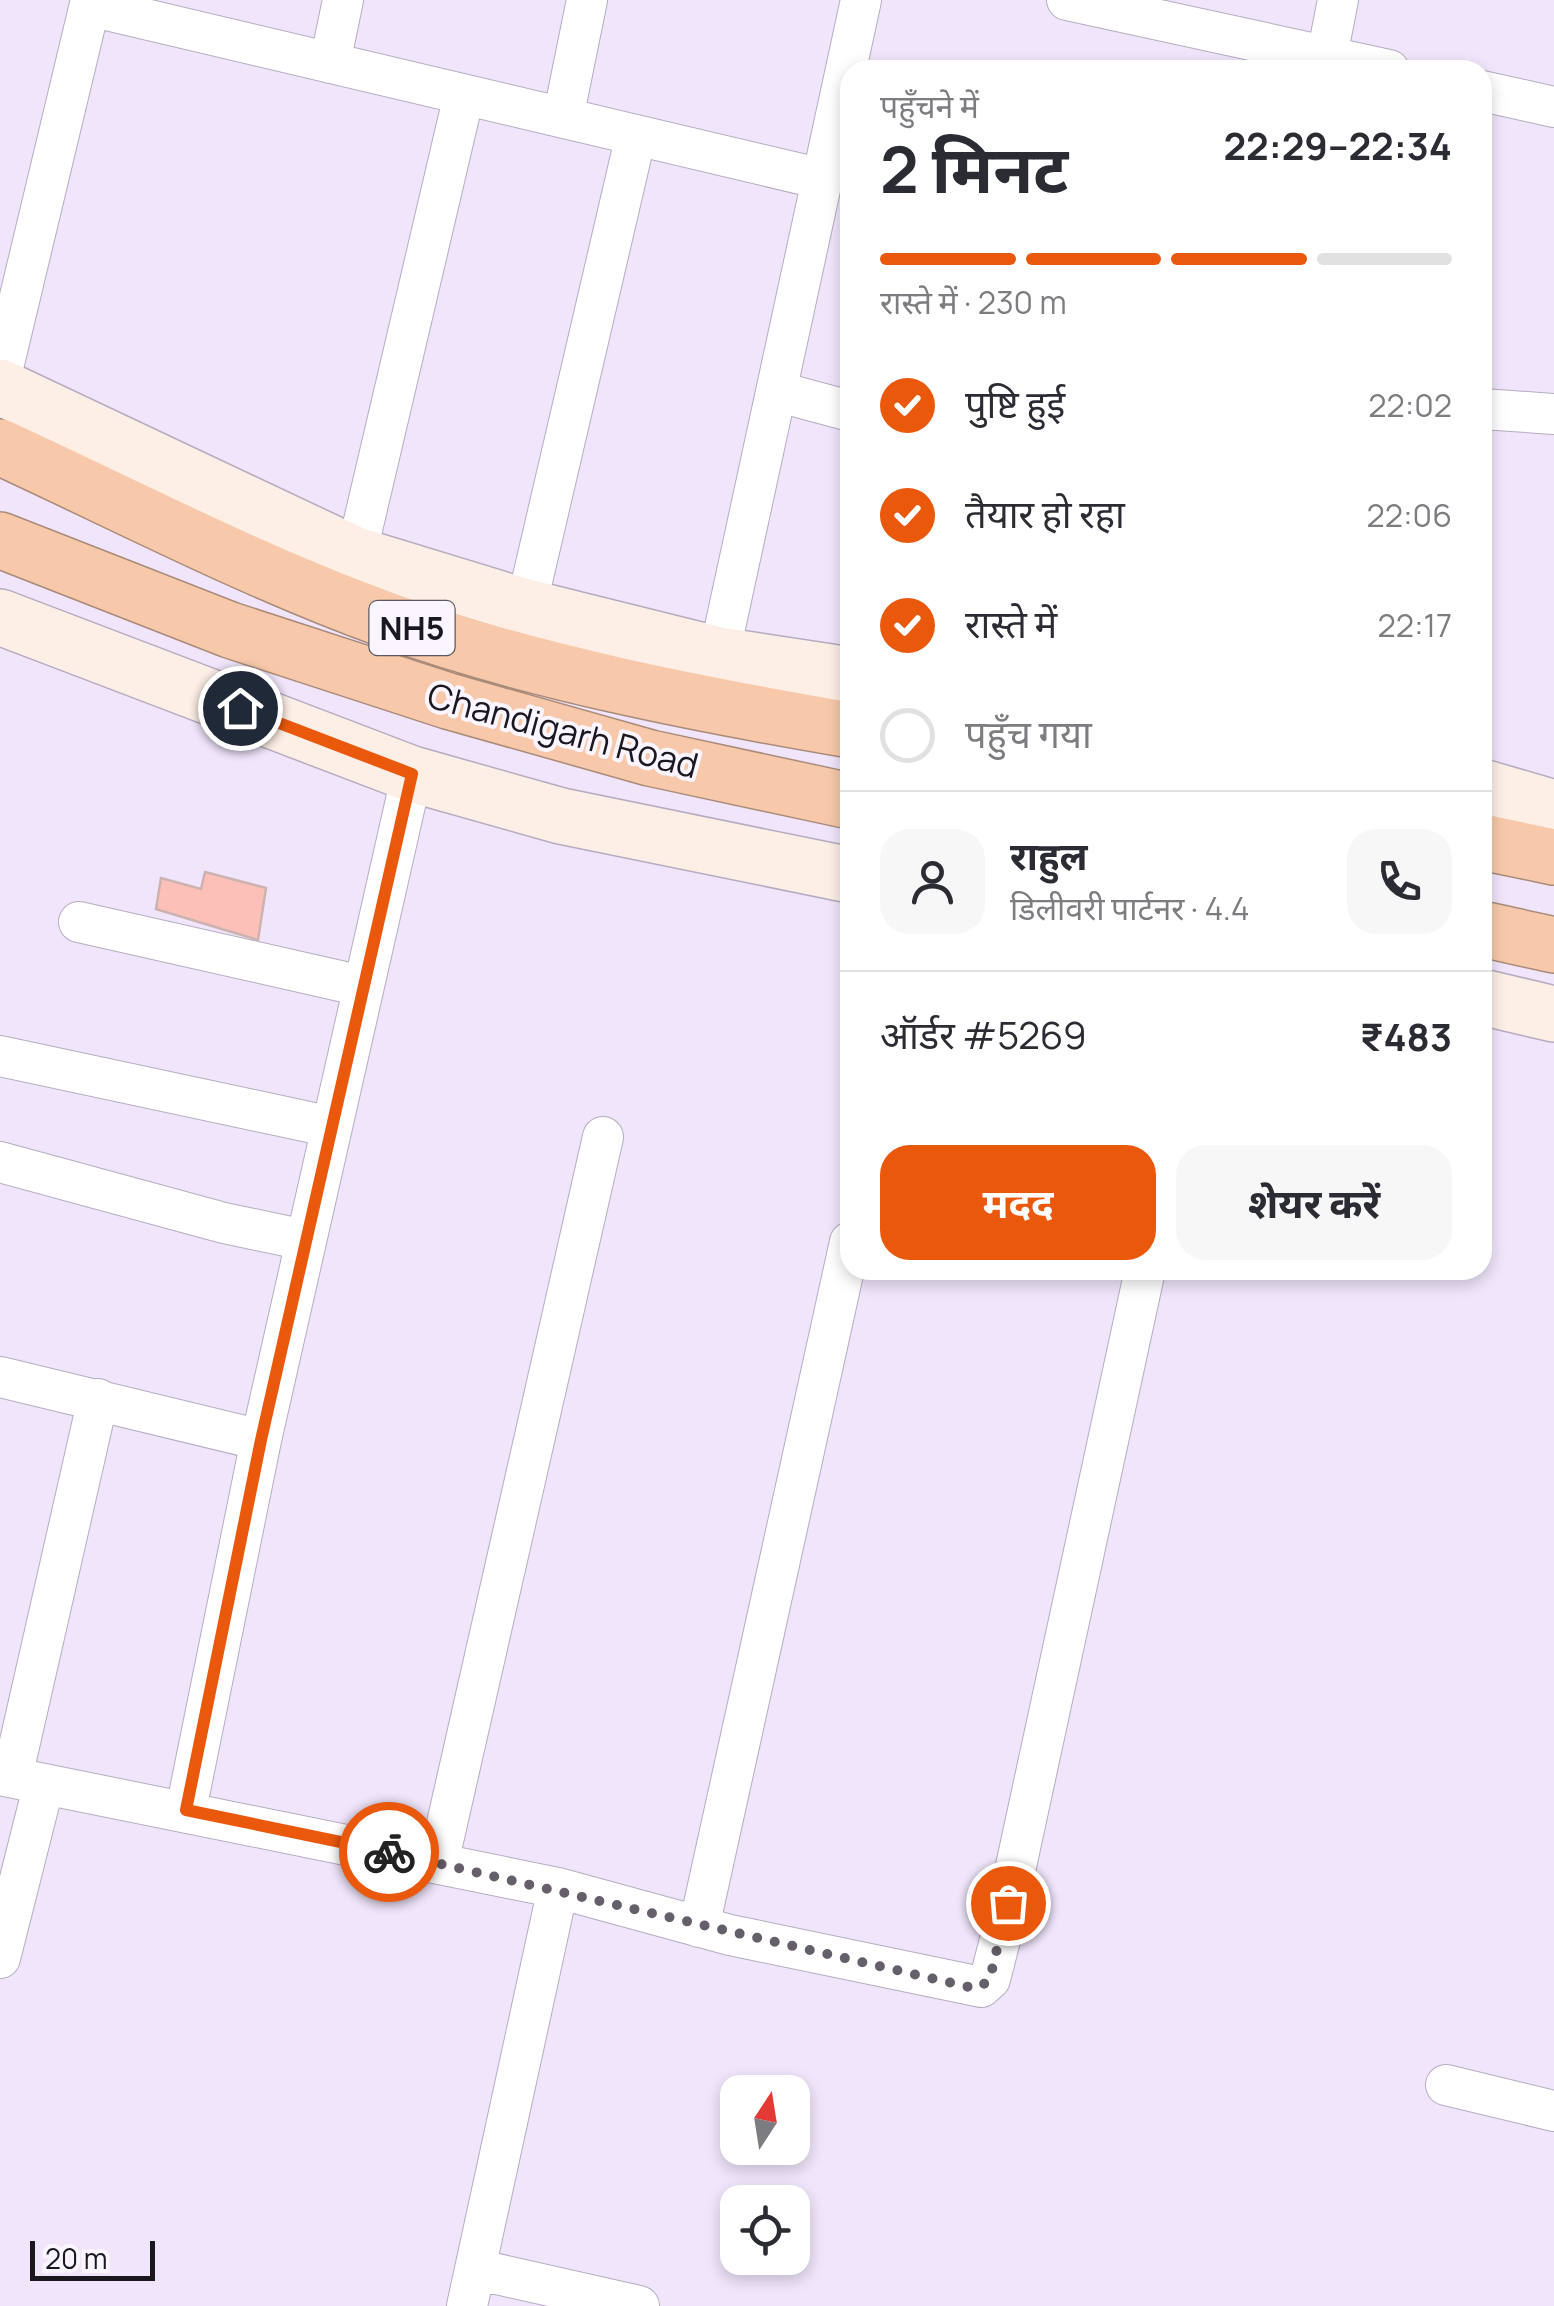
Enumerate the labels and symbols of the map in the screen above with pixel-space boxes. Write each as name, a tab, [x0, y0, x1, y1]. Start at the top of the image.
road number: NH5	[370, 601, 454, 655]
pin	[198, 666, 283, 751]
street label: Chandigarh Road	[422, 671, 704, 789]
courier	[339, 1802, 439, 1902]
pin	[966, 1861, 1051, 1946]
north arrow	[720, 2075, 810, 2165]
scale bar	[30, 2236, 155, 2280]

